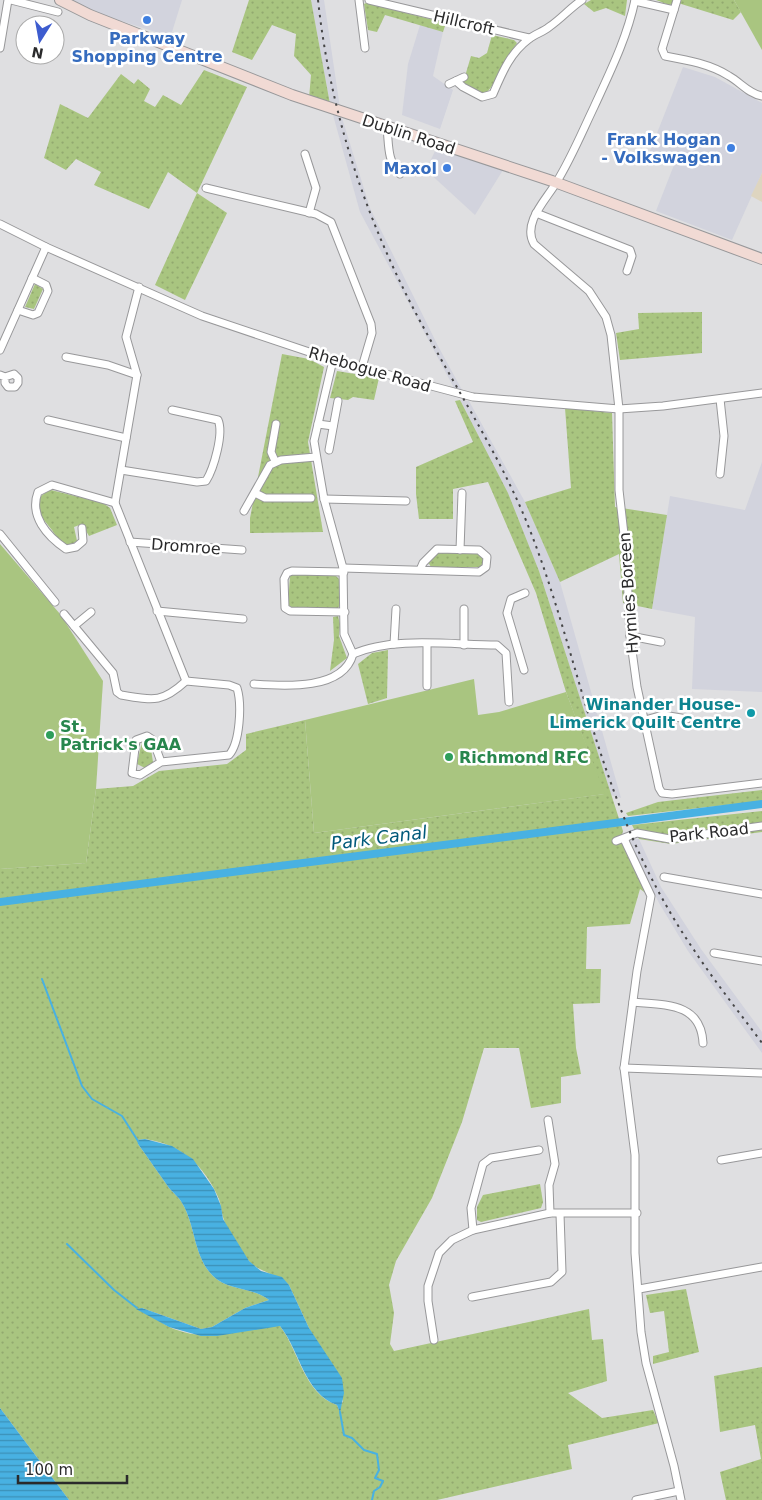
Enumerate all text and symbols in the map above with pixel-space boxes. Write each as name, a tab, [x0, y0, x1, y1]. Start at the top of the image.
street label: Hillcroft	[432, 6, 496, 39]
marker: Parkway Shopping Centre	[141, 14, 153, 26]
north arrow	[15, 15, 65, 65]
place label: Parkway Shopping Centre	[71, 29, 223, 66]
text: N	[30, 44, 45, 62]
street label: Dublin Road	[360, 110, 458, 158]
place label: Frank Hogan - Volkswagen	[601, 130, 721, 167]
marker: Frank Hogan - Volkswagen	[725, 142, 737, 154]
place label: Maxol	[383, 159, 437, 178]
marker: Maxol	[441, 162, 453, 174]
street label: Rhebogue Road	[306, 343, 433, 396]
street label: Hymies Boreen	[615, 532, 642, 654]
street label: Dromroe	[150, 535, 221, 558]
place label: Winander House- Limerick Quilt Centre	[549, 695, 741, 732]
marker: Winander House- Limerick Quilt Centre	[745, 707, 757, 719]
place label: St. Patrick's GAA	[60, 717, 182, 754]
marker: St. Patrick's GAA	[44, 729, 56, 741]
place label: Richmond RFC	[459, 748, 589, 767]
marker: Richmond RFC	[443, 751, 455, 763]
street label: Park Road	[668, 819, 750, 846]
water label: Park Canal	[330, 821, 428, 854]
scale bar	[18, 1452, 126, 1484]
text: 100 m	[25, 1461, 73, 1479]

